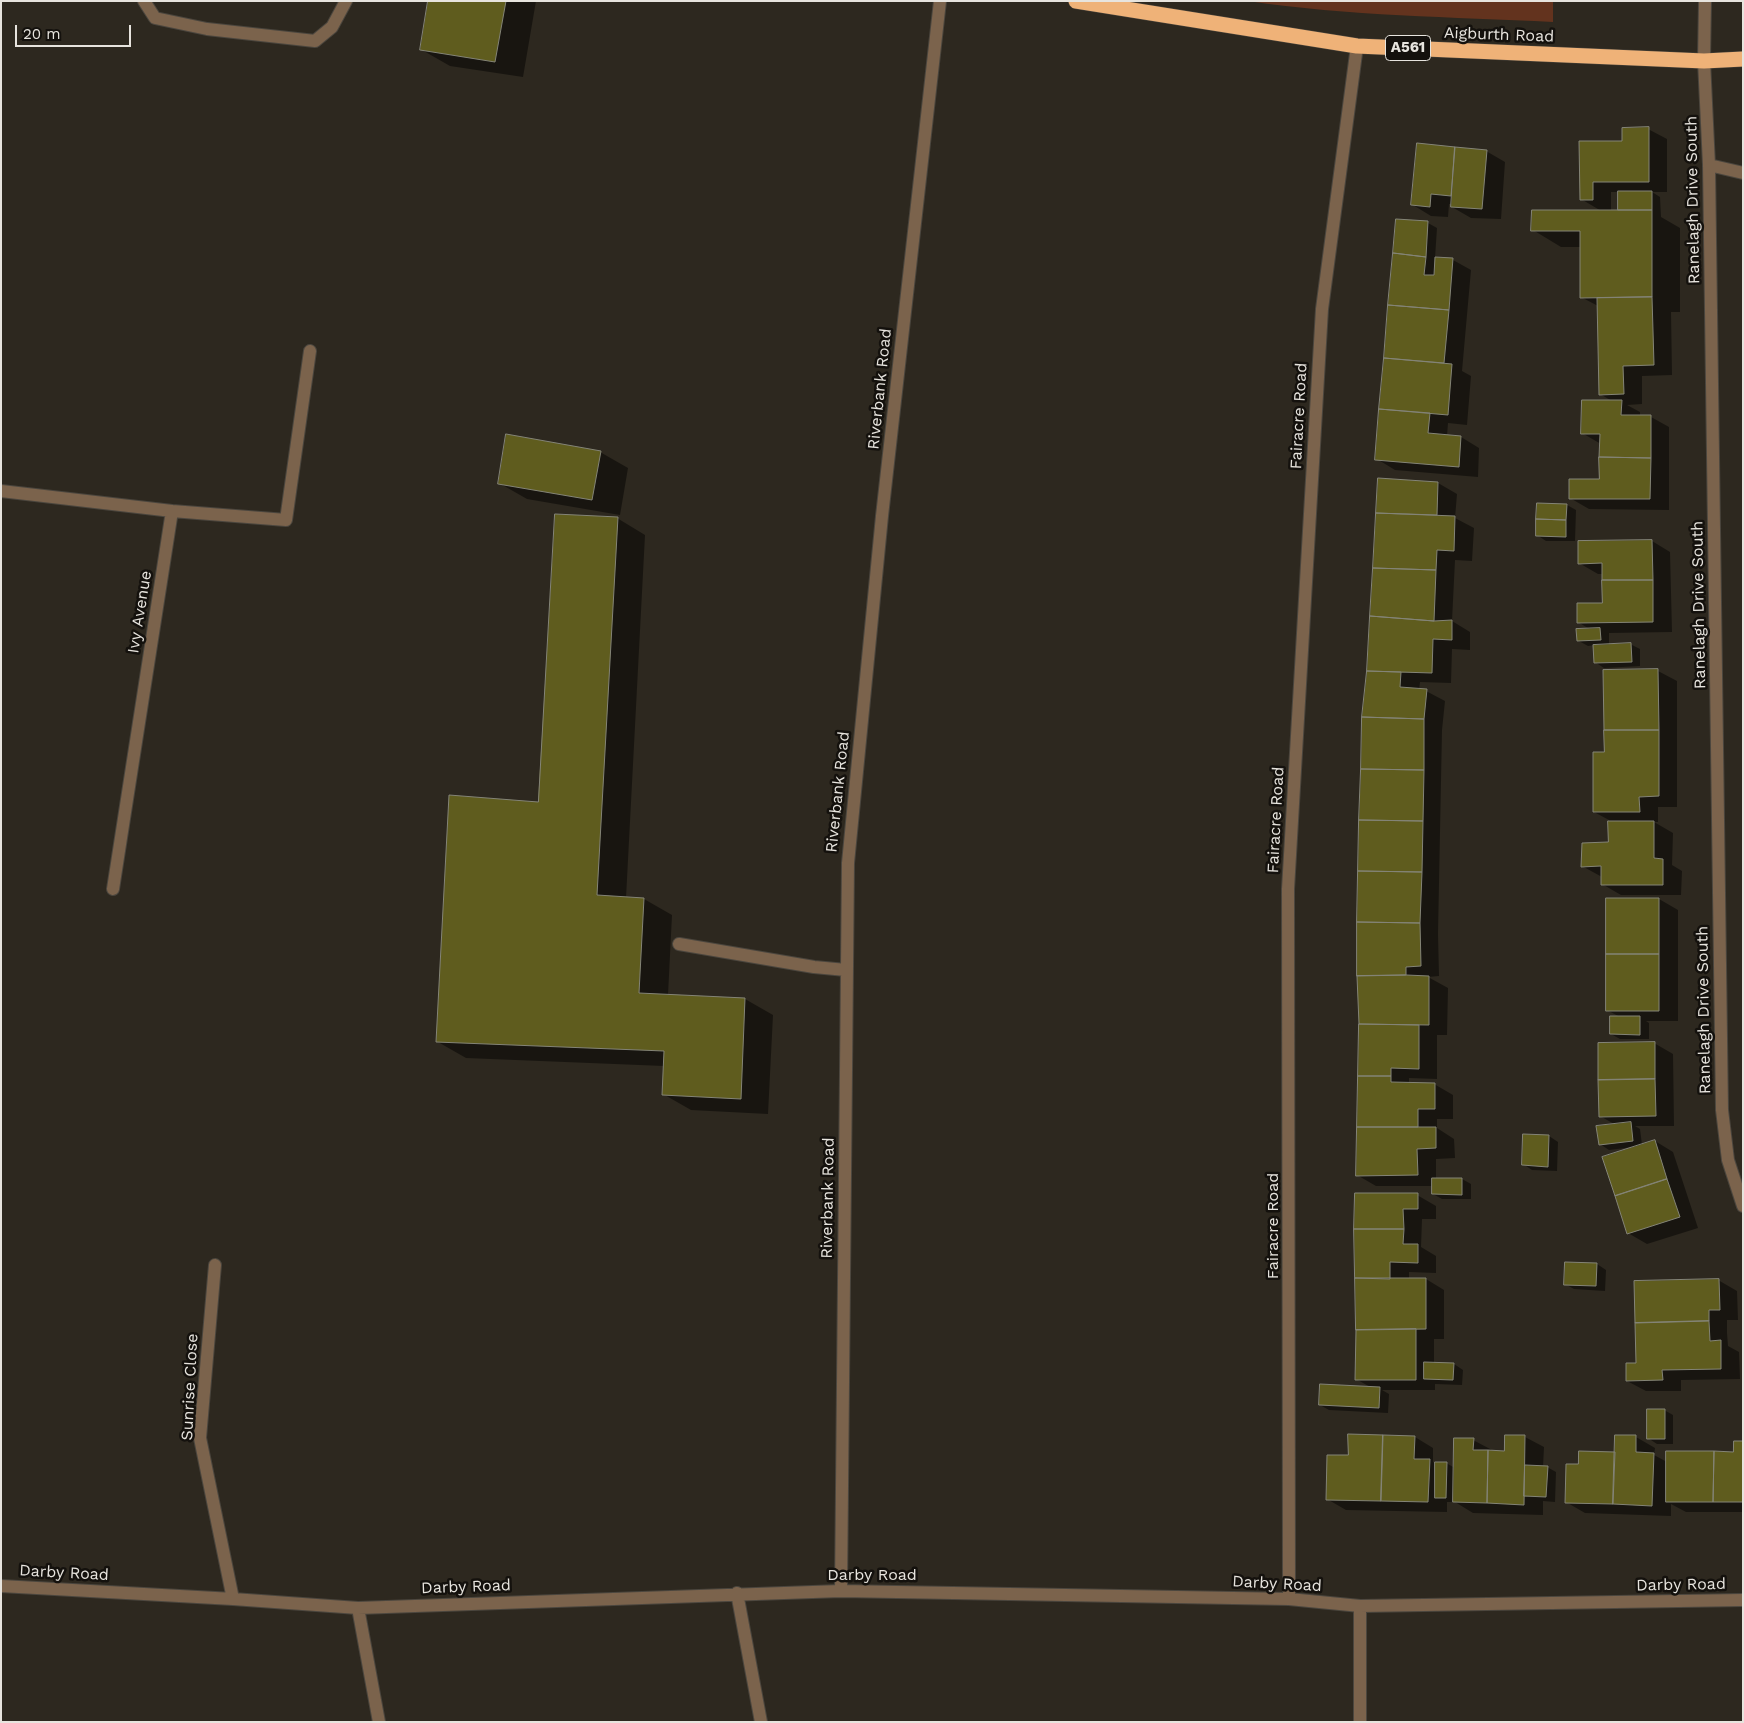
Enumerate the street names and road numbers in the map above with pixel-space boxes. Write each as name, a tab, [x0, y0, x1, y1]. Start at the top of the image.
street label: Aigburth Road	[1443, 23, 1555, 47]
road number: A561	[1386, 36, 1430, 60]
street label: Ranelagh Drive South	[1682, 116, 1704, 284]
street label: Riverbank Road	[864, 328, 896, 450]
street label: Fairacre Road	[1287, 362, 1311, 470]
street label: Ranelagh Drive South	[1688, 521, 1710, 689]
street label: Ivy Avenue	[124, 569, 156, 655]
street label: Riverbank Road	[822, 731, 854, 853]
street label: Fairacre Road	[1264, 766, 1288, 874]
street label: Ranelagh Drive South	[1693, 926, 1715, 1094]
street label: Riverbank Road	[817, 1137, 839, 1259]
street label: Fairacre Road	[1263, 1173, 1283, 1279]
street label: Sunrise Close	[178, 1333, 202, 1441]
street label: Darby Road	[19, 1561, 109, 1585]
street label: Darby Road	[827, 1565, 917, 1585]
street label: Darby Road	[1232, 1572, 1322, 1596]
street label: Darby Road	[1636, 1575, 1726, 1595]
street label: Darby Road	[421, 1576, 511, 1598]

